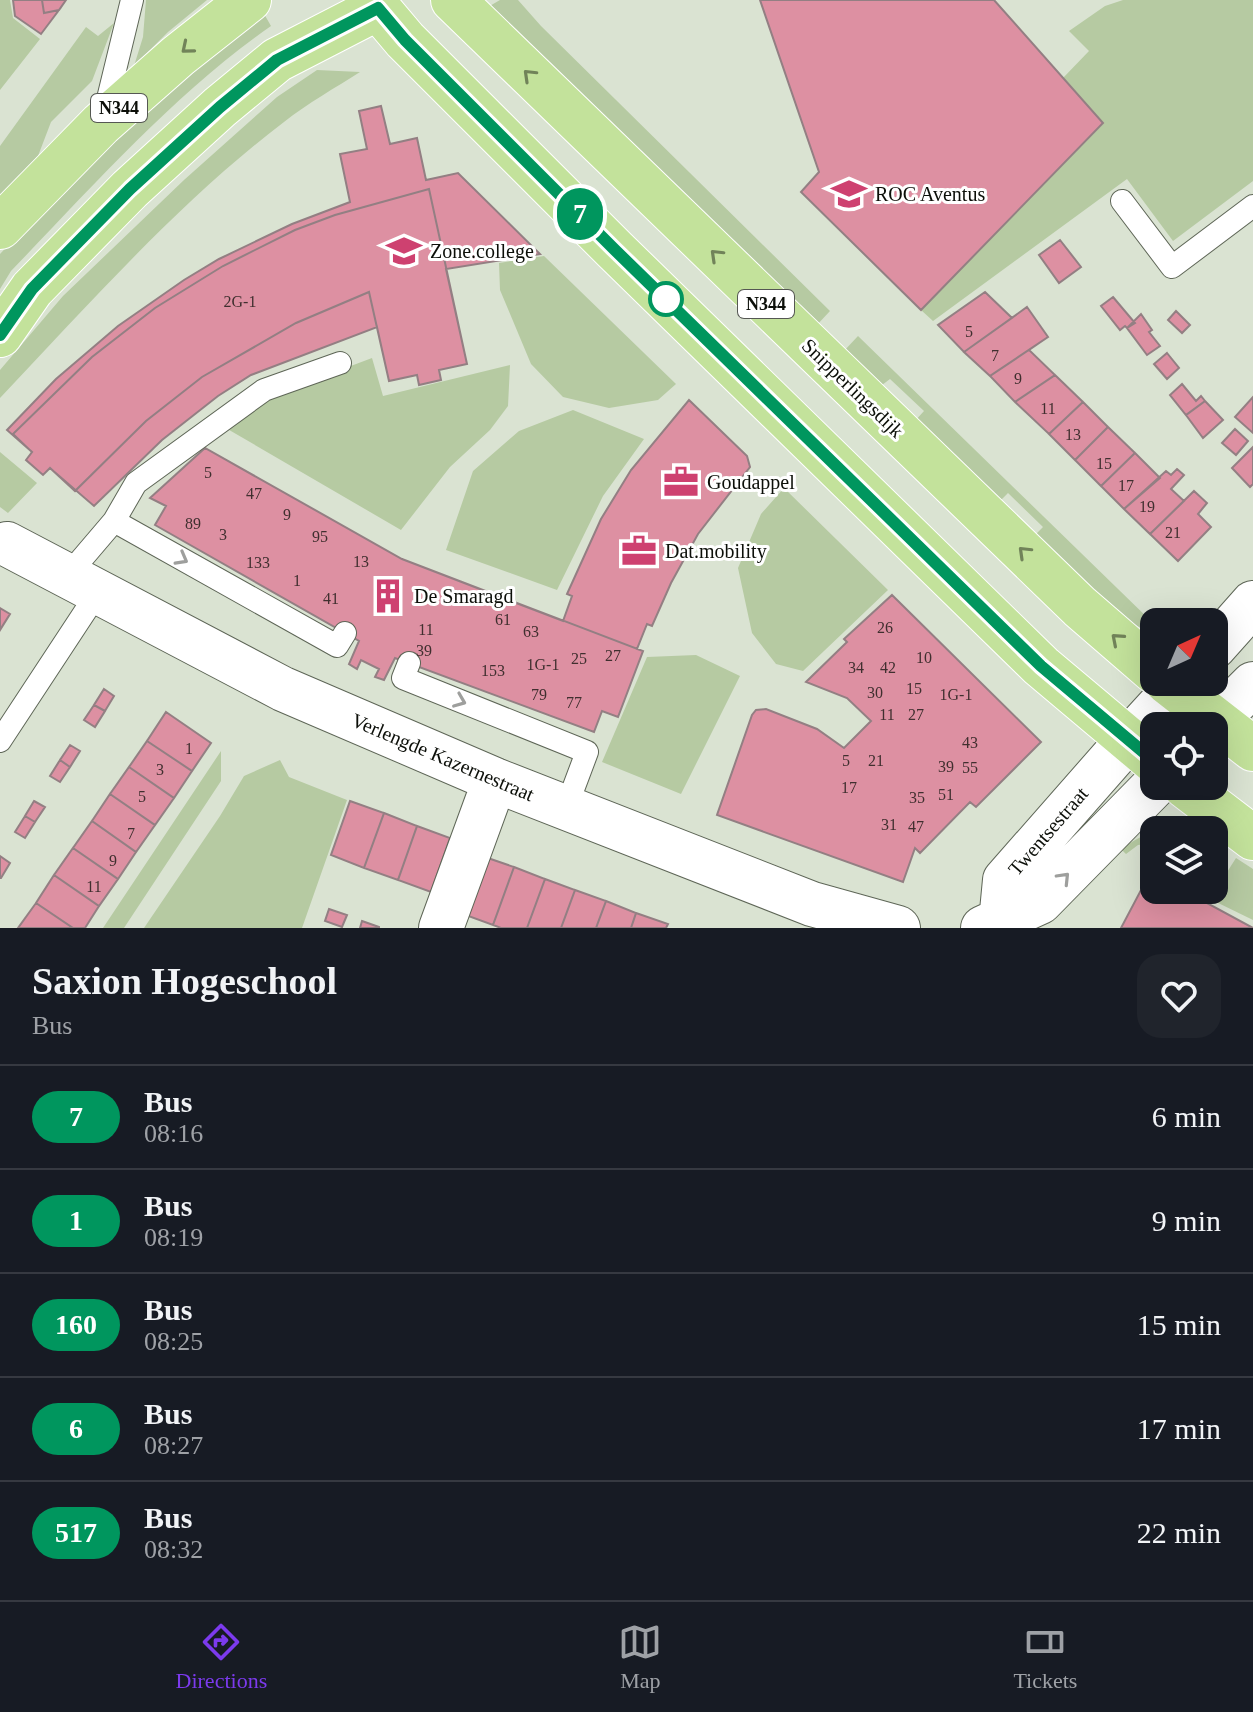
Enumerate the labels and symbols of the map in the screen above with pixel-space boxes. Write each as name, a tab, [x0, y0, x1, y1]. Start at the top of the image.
one-way arrow	[182, 38, 197, 53]
one-way arrow	[524, 69, 538, 84]
road number: N344	[91, 94, 147, 122]
school or university icon: ROC Aventus	[830, 175, 868, 213]
place label: ROC Aventus	[875, 183, 985, 205]
line badge: 7	[554, 188, 606, 240]
school or university icon: Zone.college	[385, 232, 423, 270]
place label: Zone.college	[430, 240, 534, 263]
one-way arrow	[711, 250, 725, 264]
unlabelled marker	[649, 282, 683, 316]
road number: N344	[738, 290, 794, 318]
house number: 2G-1	[224, 293, 256, 310]
house number: 5	[965, 323, 973, 340]
street label: Snipperlingsdijk	[797, 334, 908, 443]
house number: 7	[991, 347, 999, 364]
house number: 9	[1014, 370, 1022, 387]
house number: 11	[1040, 400, 1056, 417]
house number: 13	[1065, 426, 1081, 443]
house number: 15	[1096, 455, 1112, 472]
office icon: Goudappel	[662, 463, 700, 501]
house number: 5	[204, 464, 212, 481]
place label: Goudappel	[707, 471, 795, 494]
house number: 17	[1118, 477, 1134, 494]
house number: 47	[246, 485, 262, 502]
house number: 19	[1139, 498, 1155, 515]
house number: 9	[283, 506, 291, 523]
house number: 89	[185, 515, 201, 532]
house number: 21	[1165, 524, 1181, 541]
house number: 3	[219, 526, 227, 543]
house number: 95	[312, 528, 328, 545]
office icon: Dat.mobility	[620, 532, 658, 570]
place label: Dat.mobility	[665, 540, 767, 563]
one-way arrow	[1018, 548, 1033, 562]
one-way arrow	[173, 549, 188, 565]
house number: 13	[353, 553, 369, 570]
house number: 133	[246, 554, 270, 571]
house number: 1	[293, 572, 301, 589]
building icon: De Smaragd	[369, 577, 407, 615]
place label: De Smaragd	[414, 585, 513, 608]
house number: 41	[323, 590, 339, 607]
north arrow	[1140, 608, 1228, 696]
house number: 61	[495, 611, 511, 628]
house number: 26	[877, 619, 893, 636]
house number: 11	[418, 621, 434, 638]
house number: 63	[523, 623, 539, 640]
one-way arrow	[1111, 634, 1126, 649]
house number: 39	[416, 642, 432, 659]
house number: 27	[605, 647, 621, 664]
house number: 10	[916, 649, 932, 666]
house number: 25	[571, 650, 587, 667]
house number: 1G-1	[527, 656, 559, 673]
house number: 34	[848, 659, 864, 676]
house number: 42	[880, 659, 896, 676]
house number: 153	[481, 662, 505, 679]
house number: 15	[906, 680, 922, 697]
house number: 30	[867, 684, 883, 701]
house number: 79	[531, 686, 547, 703]
house number: 1G-1	[940, 686, 972, 703]
one-way arrow	[452, 691, 466, 708]
house number: 77	[566, 694, 582, 711]
house number: 11	[879, 706, 895, 723]
house number: 27	[908, 706, 924, 723]
street label: Verlengde Kazernestraat	[348, 709, 538, 807]
house number: 43	[962, 734, 978, 751]
house number: 1	[185, 740, 193, 757]
house number: 5	[842, 752, 850, 769]
house number: 21	[868, 752, 884, 769]
house number: 39	[938, 758, 954, 775]
house number: 55	[962, 759, 978, 776]
house number: 3	[156, 761, 164, 778]
house number: 17	[841, 779, 857, 796]
street label: Twentsestraat	[1004, 782, 1093, 880]
house number: 51	[938, 786, 954, 803]
house number: 5	[138, 788, 146, 805]
house number: 35	[909, 789, 925, 806]
house number: 31	[881, 816, 897, 833]
house number: 47	[908, 818, 924, 835]
house number: 7	[127, 825, 135, 842]
house number: 9	[109, 852, 117, 869]
one-way arrow	[1055, 873, 1069, 887]
house number: 11	[86, 878, 102, 895]

